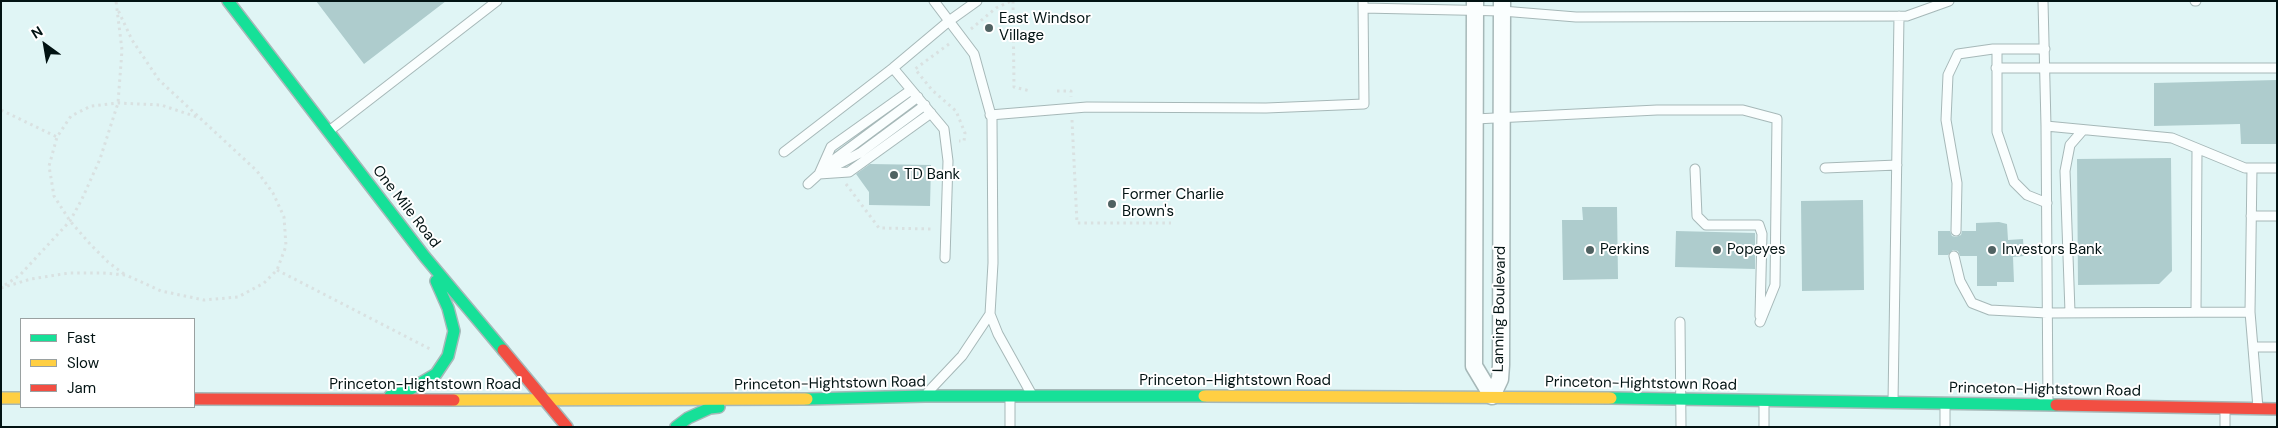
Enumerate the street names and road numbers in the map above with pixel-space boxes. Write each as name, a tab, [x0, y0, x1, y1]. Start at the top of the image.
street label: One Mile Road	[368, 162, 444, 252]
street label: Lanning Boulevard	[1490, 246, 1510, 372]
street label: Princeton-Hightstown Road	[1139, 372, 1331, 390]
street label: Princeton-Hightstown Road	[734, 373, 926, 395]
street label: Princeton-Hightstown Road	[1545, 373, 1737, 395]
street label: Princeton-Hightstown Road	[329, 376, 521, 394]
street label: Princeton-Hightstown Road	[1949, 379, 2141, 401]

